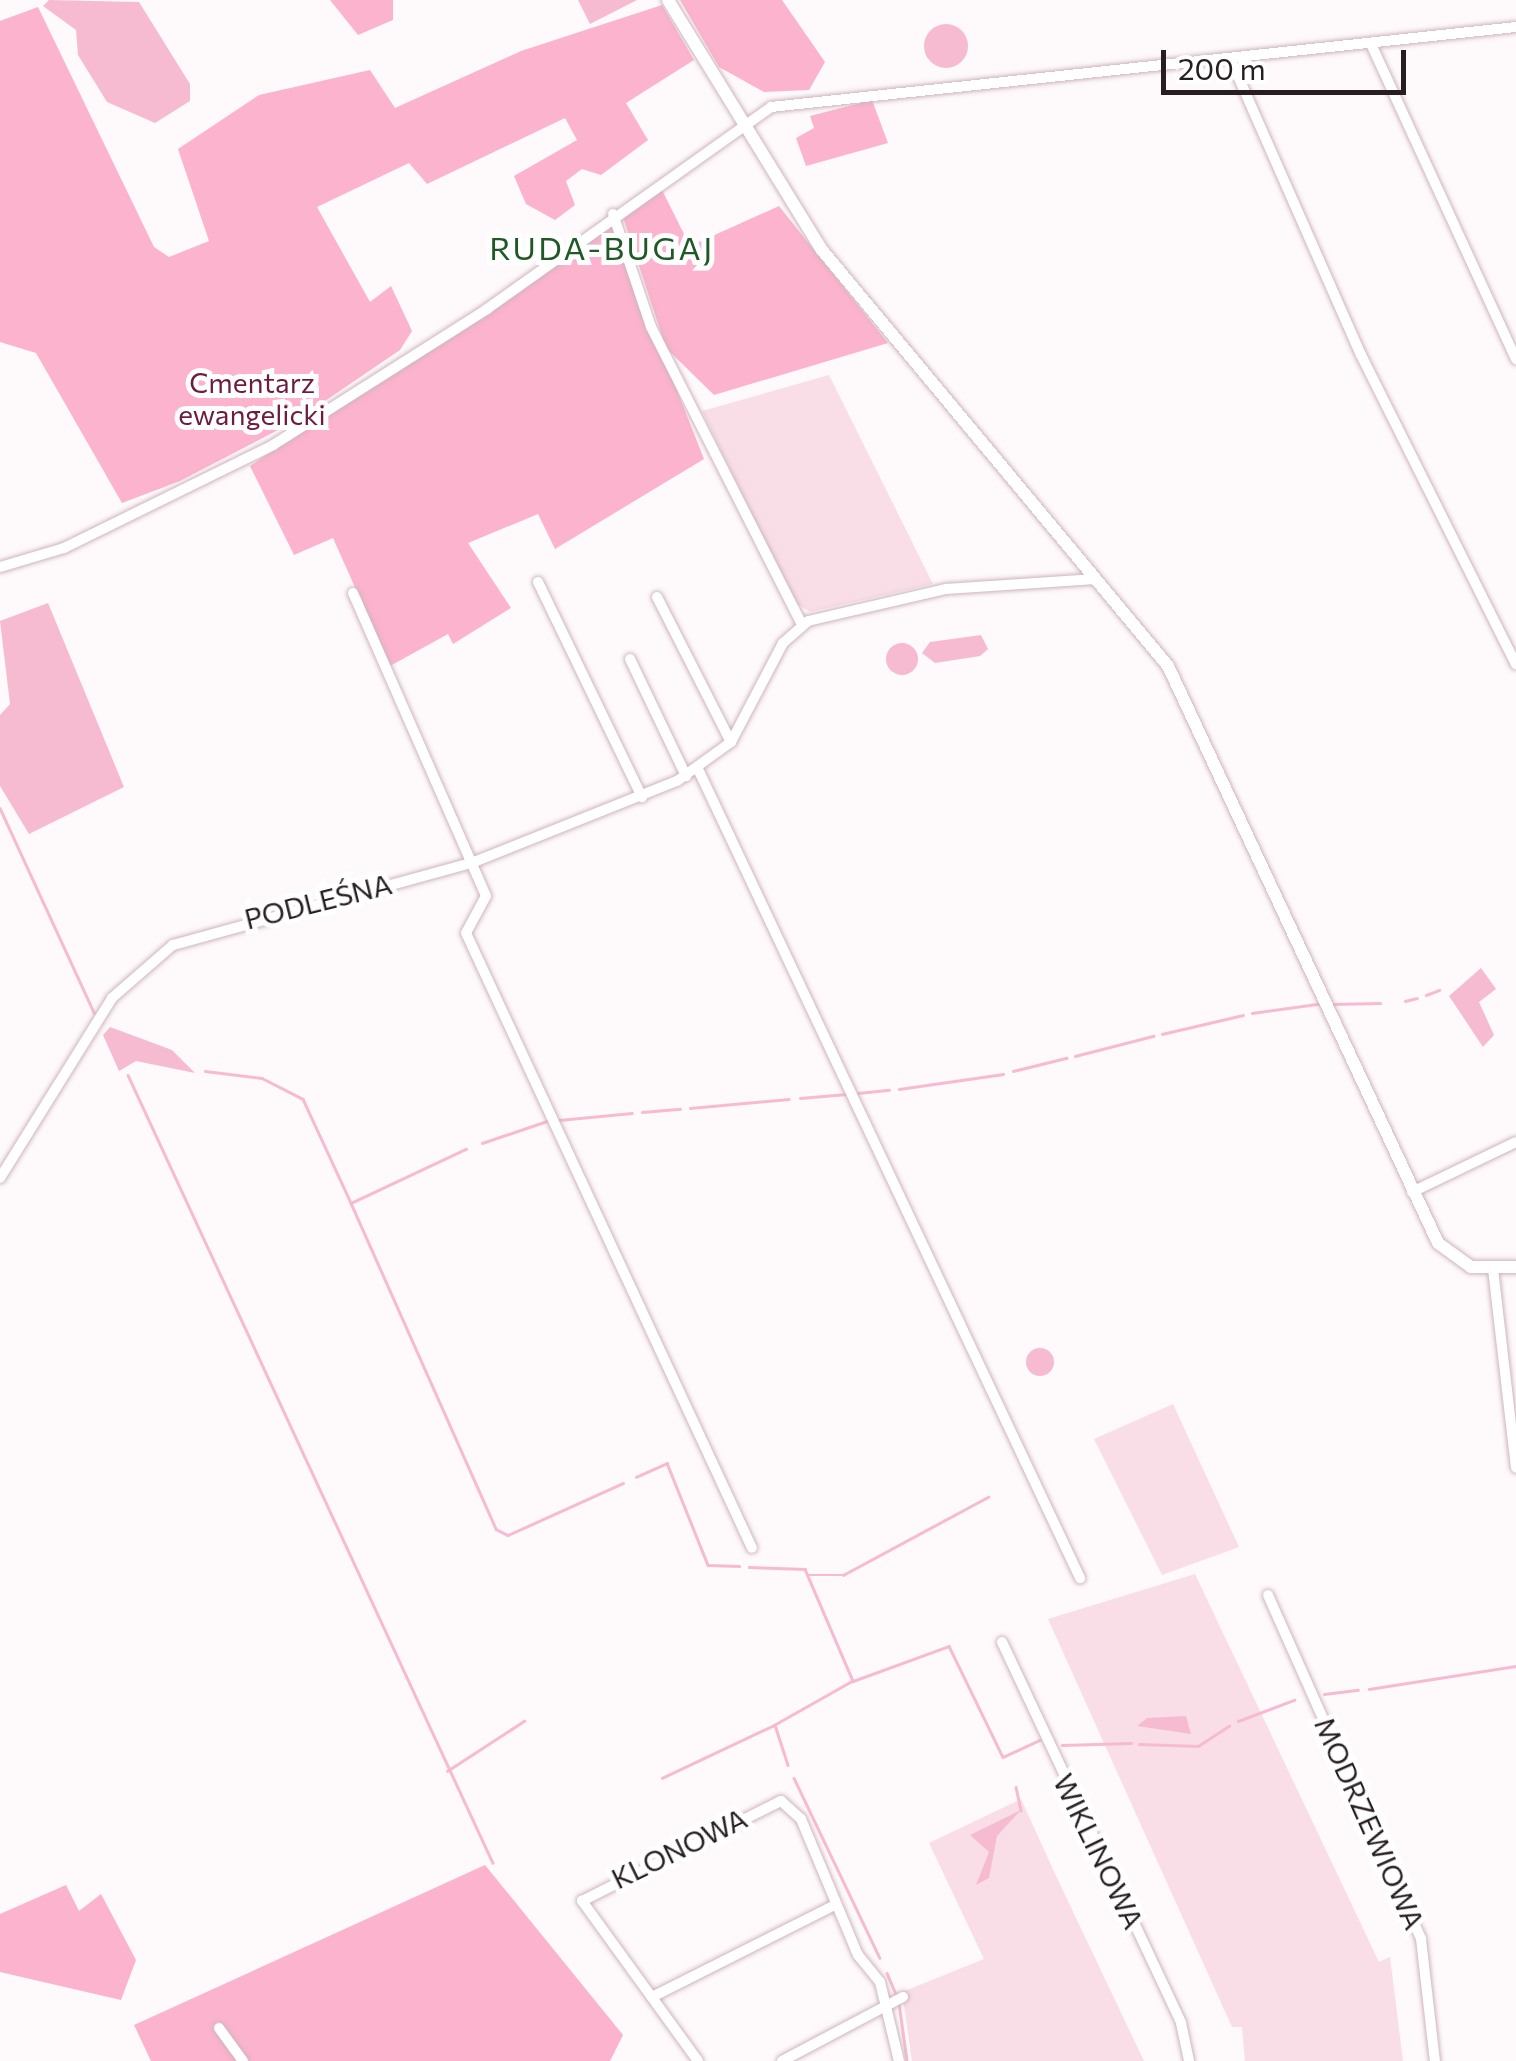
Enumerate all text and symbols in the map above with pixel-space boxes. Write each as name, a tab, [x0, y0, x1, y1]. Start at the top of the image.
scale bar	[1166, 30, 1411, 92]
text: 200 m	[1178, 49, 1266, 86]
district label: RUDA-BUGAJ	[489, 228, 715, 266]
park label: Cmentarz ewangelicki	[178, 365, 326, 431]
street label: PODLEŚNA	[241, 866, 395, 936]
street label: MODRZEWIOWA	[1308, 1712, 1432, 1934]
street label: WIKLINOWA	[1047, 1768, 1151, 1934]
street label: KLONOWA	[606, 1801, 752, 1895]

